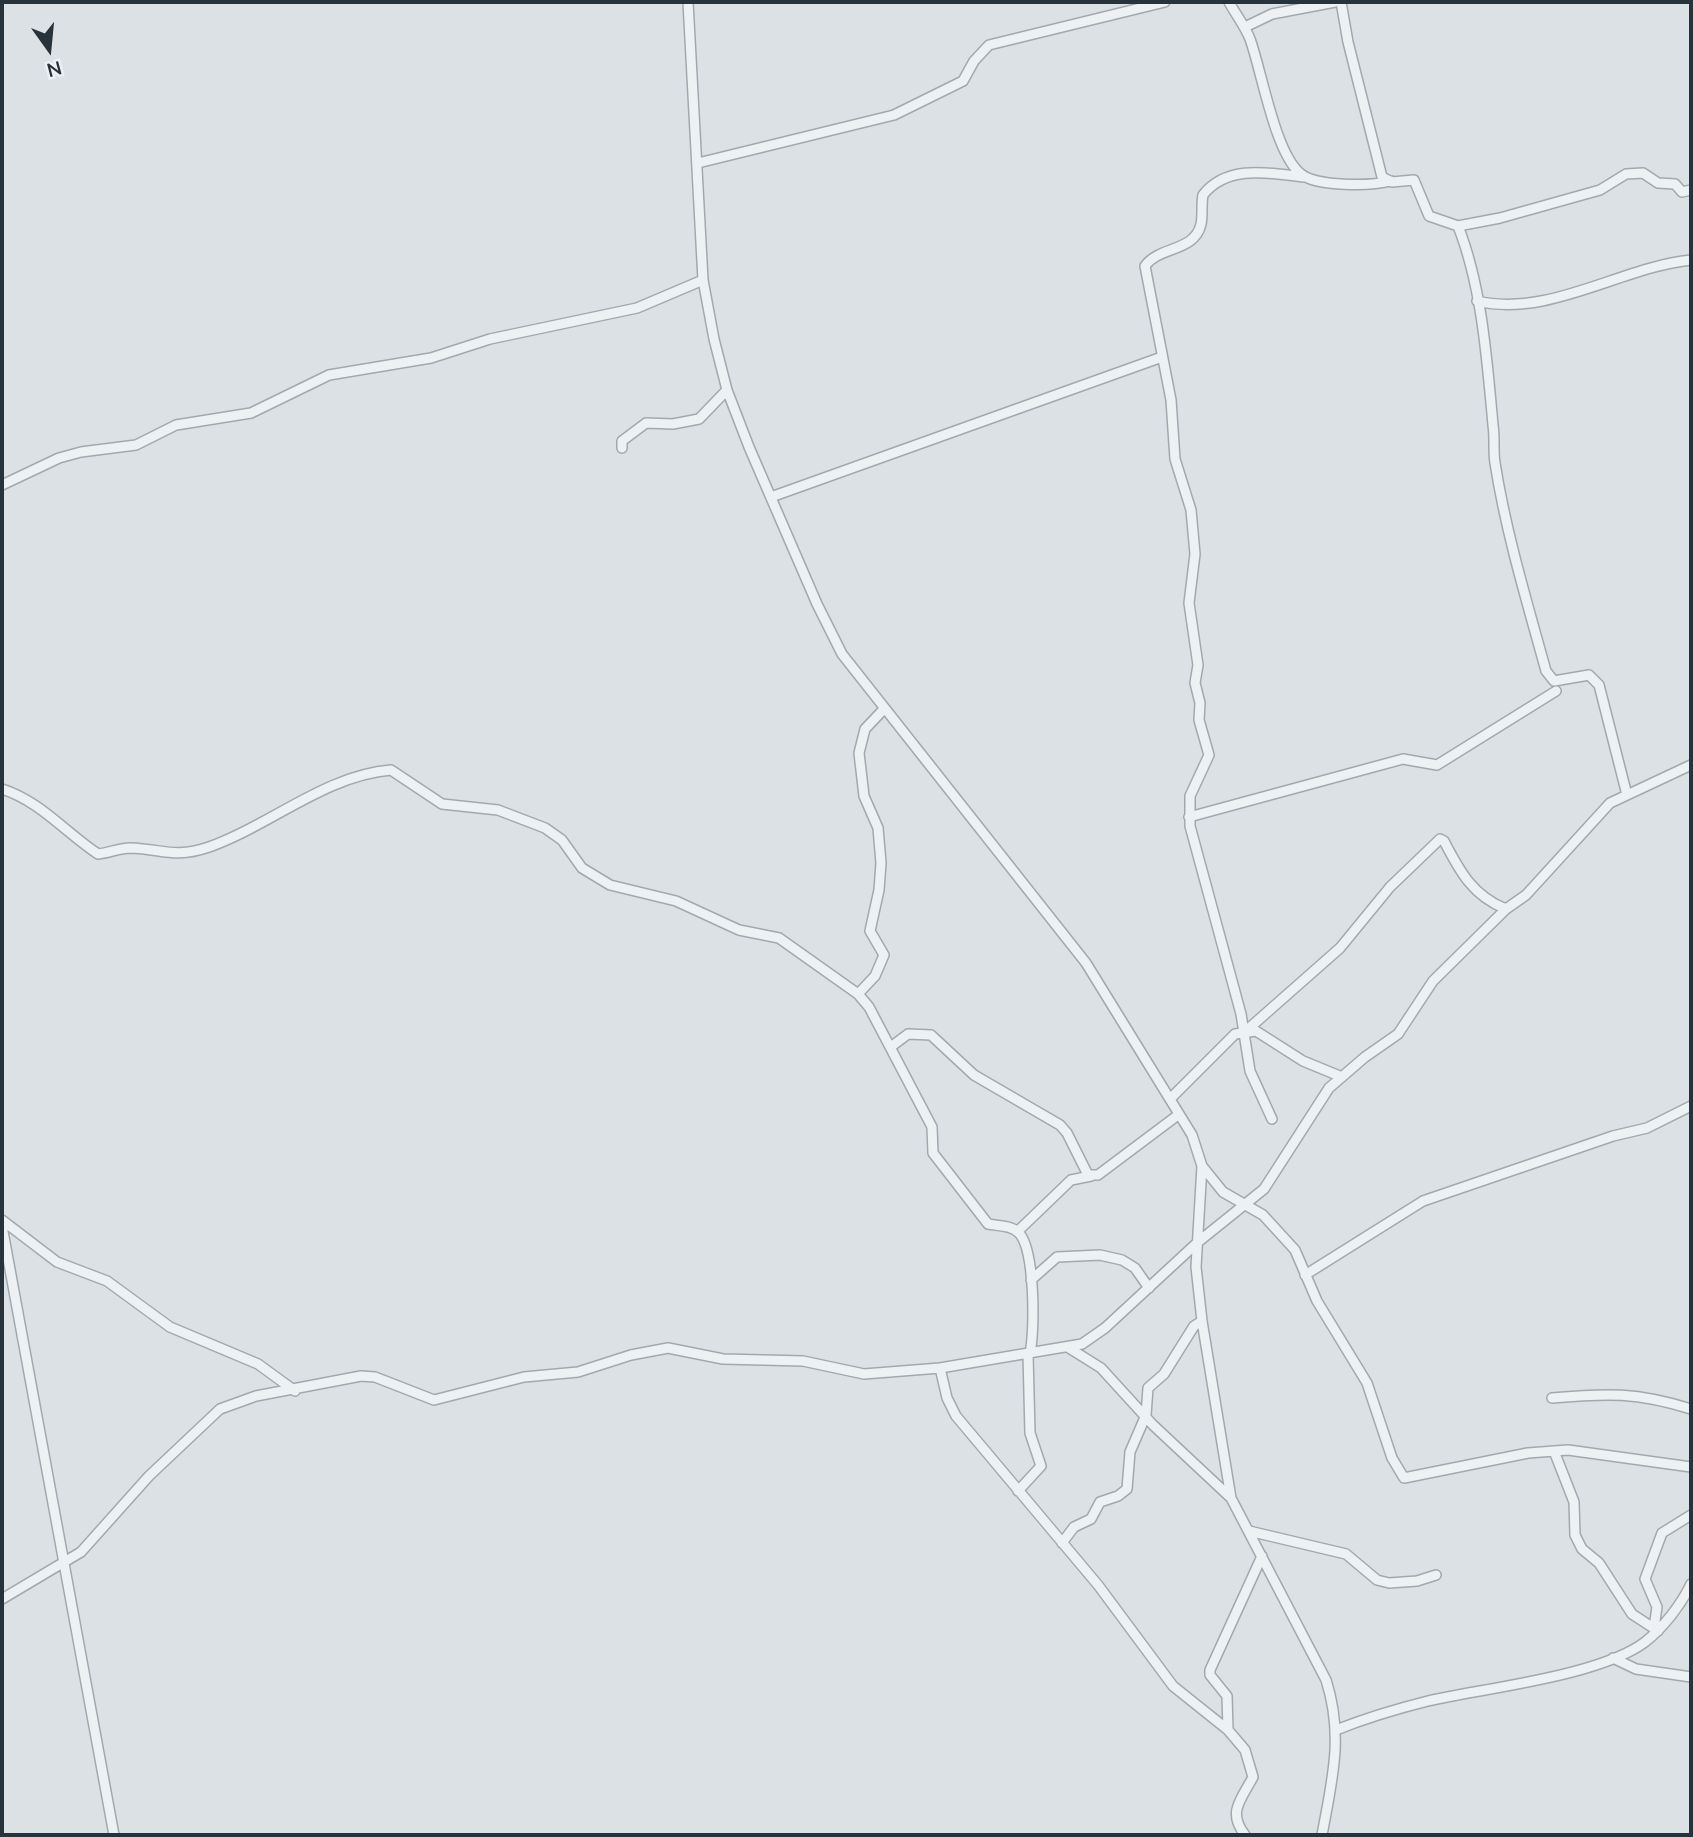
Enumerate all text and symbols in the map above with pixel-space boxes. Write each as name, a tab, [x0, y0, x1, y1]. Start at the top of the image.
north arrow	[14, 14, 84, 84]
text: N	[44, 56, 64, 83]

